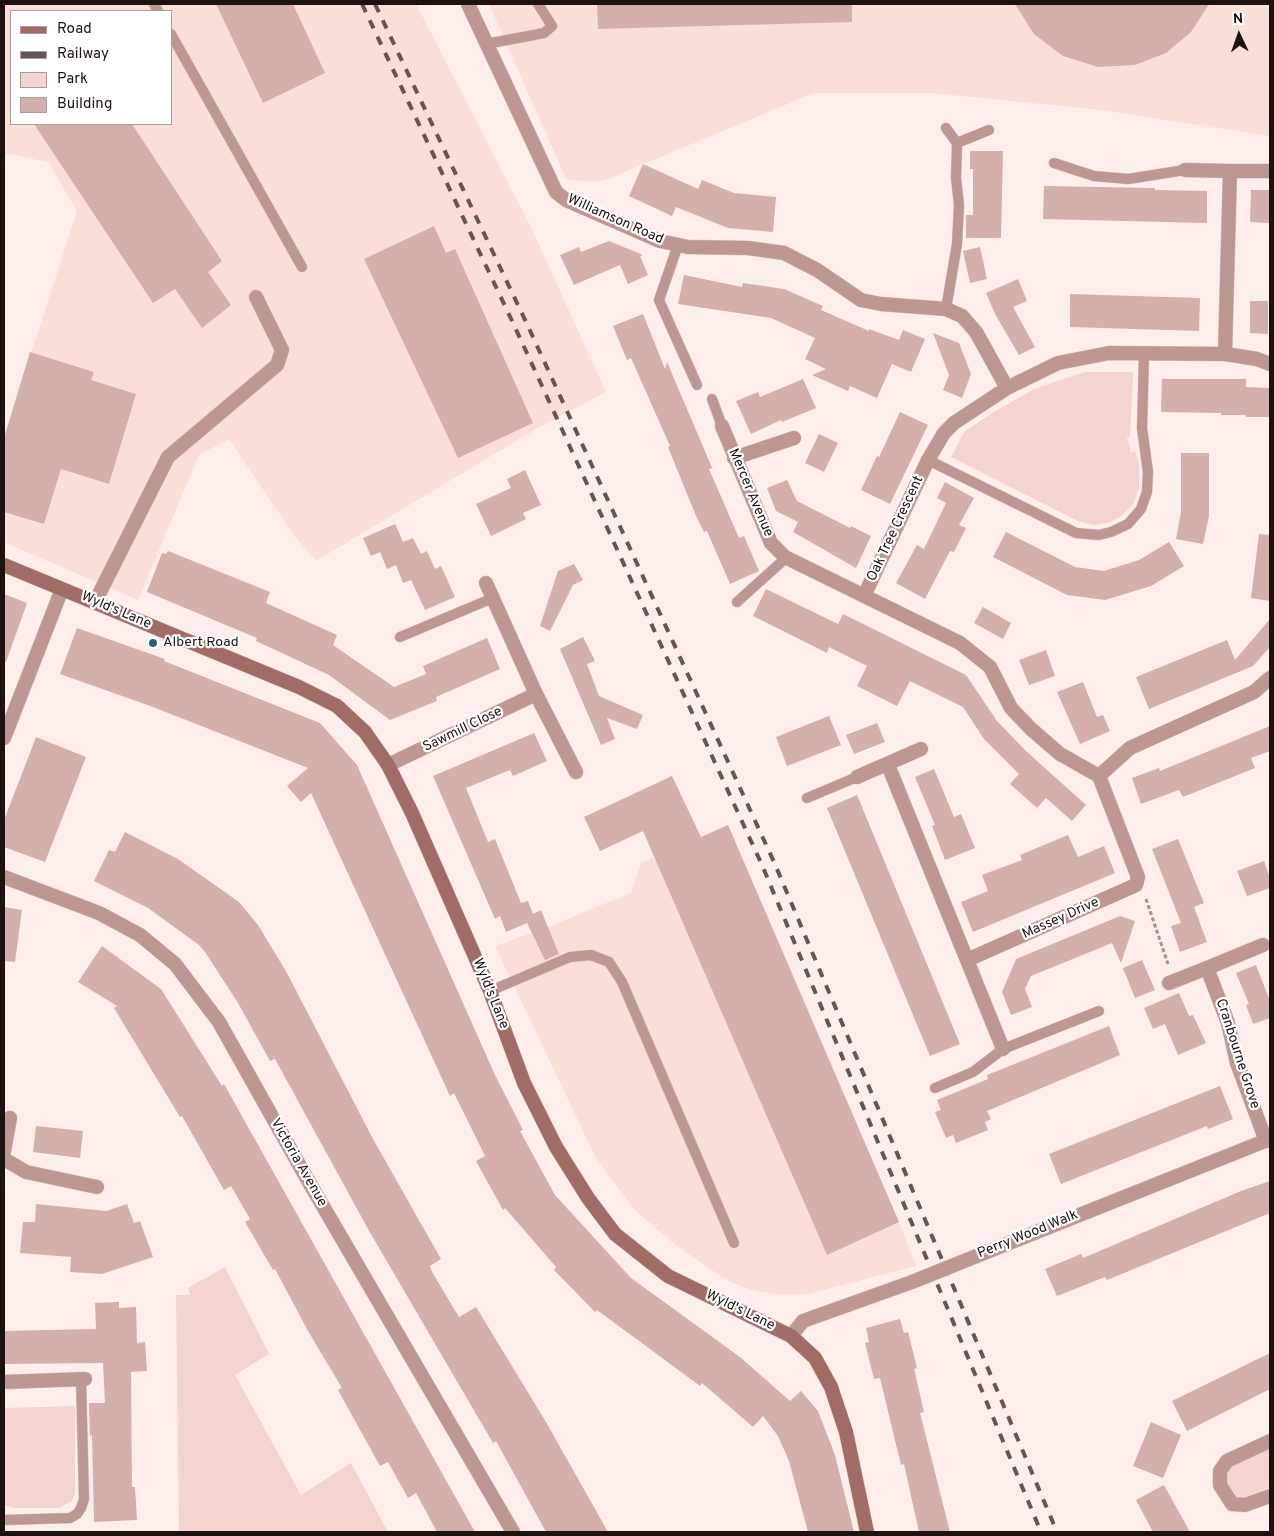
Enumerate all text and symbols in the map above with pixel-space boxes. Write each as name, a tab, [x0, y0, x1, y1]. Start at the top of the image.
legend	[10, 10, 172, 125]
north arrow	[1214, 10, 1264, 60]
text: N	[1233, 11, 1244, 28]
text: Road	[57, 20, 92, 39]
text: Railway	[57, 45, 109, 64]
text: Park	[57, 70, 88, 89]
text: Building	[57, 95, 112, 114]
street label: Williamson Road	[564, 191, 666, 249]
street label: Mercer Avenue	[724, 446, 776, 540]
street label: Oak Tree Crescent	[864, 474, 928, 584]
street label: Wyld's Lane	[78, 589, 154, 633]
place label: Albert Road	[163, 635, 239, 651]
marker: Albert Road	[147, 637, 159, 649]
street label: Sawmill Close	[421, 704, 505, 756]
street label: Massey Drive	[1020, 895, 1102, 943]
street label: Wyld's Lane	[468, 956, 512, 1032]
street label: Cranbourne Grove	[1211, 997, 1263, 1111]
street label: Victoria Avenue	[266, 1116, 330, 1210]
street label: Perry Wood Walk	[975, 1207, 1081, 1263]
street label: Wyld's Lane	[703, 1287, 777, 1335]

